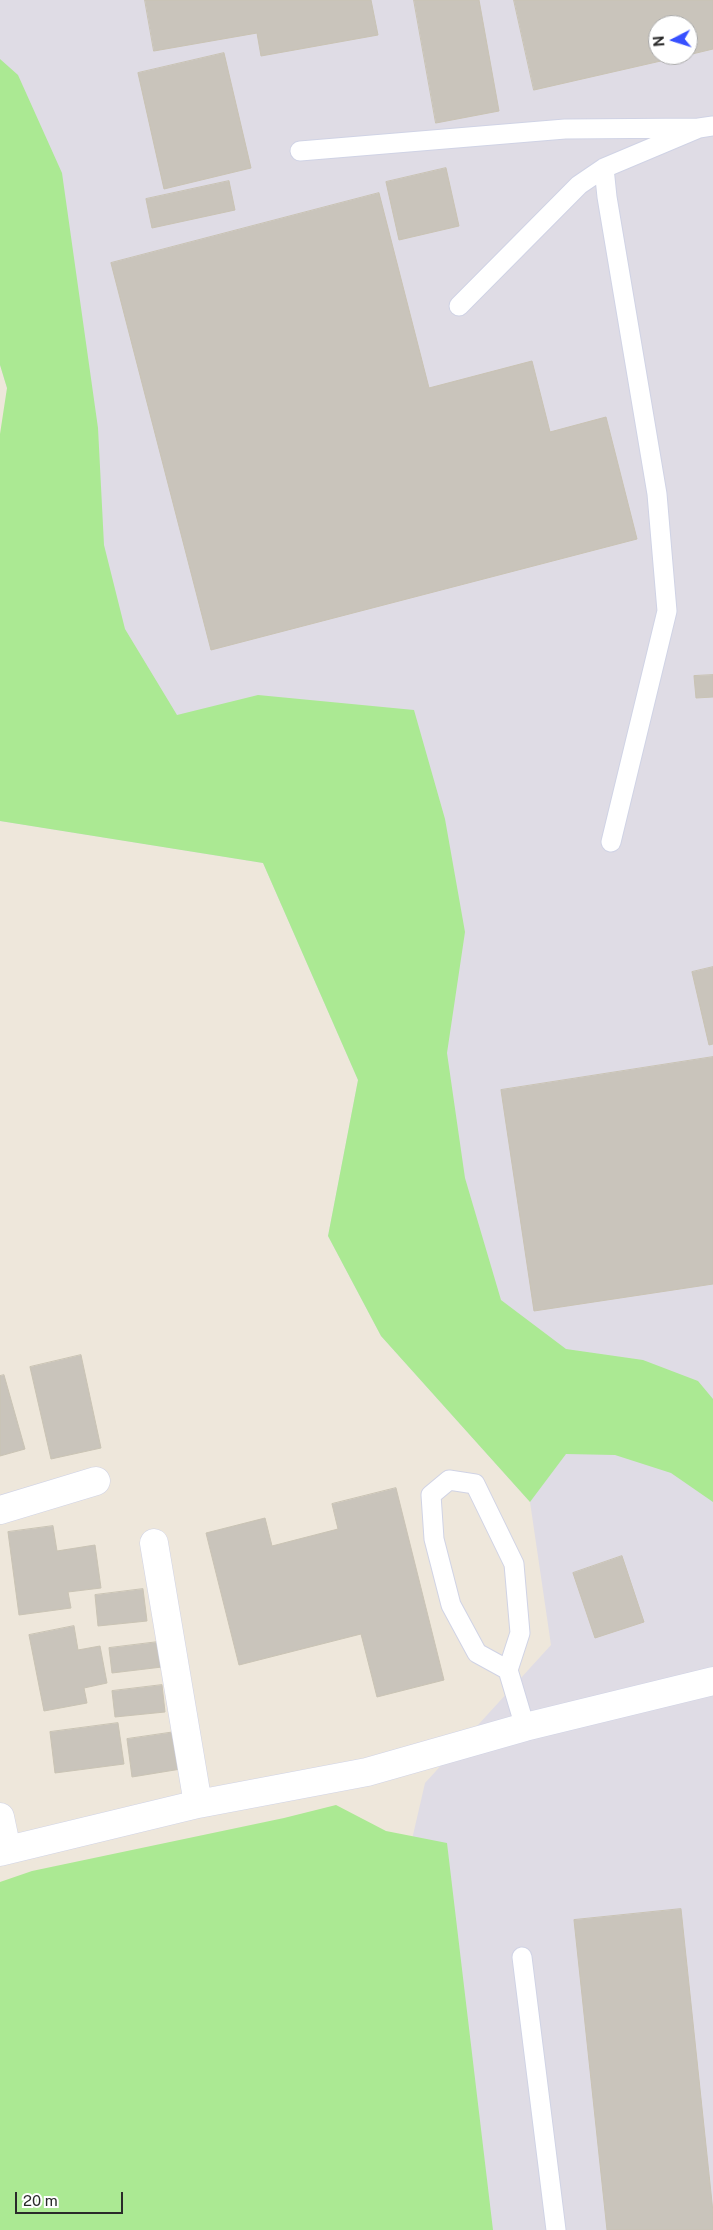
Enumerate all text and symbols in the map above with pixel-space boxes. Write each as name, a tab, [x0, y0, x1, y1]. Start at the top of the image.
north arrow	[648, 15, 698, 65]
text: N	[651, 35, 668, 47]
scale bar	[18, 2182, 125, 2214]
text: 20 m	[23, 2192, 58, 2209]

